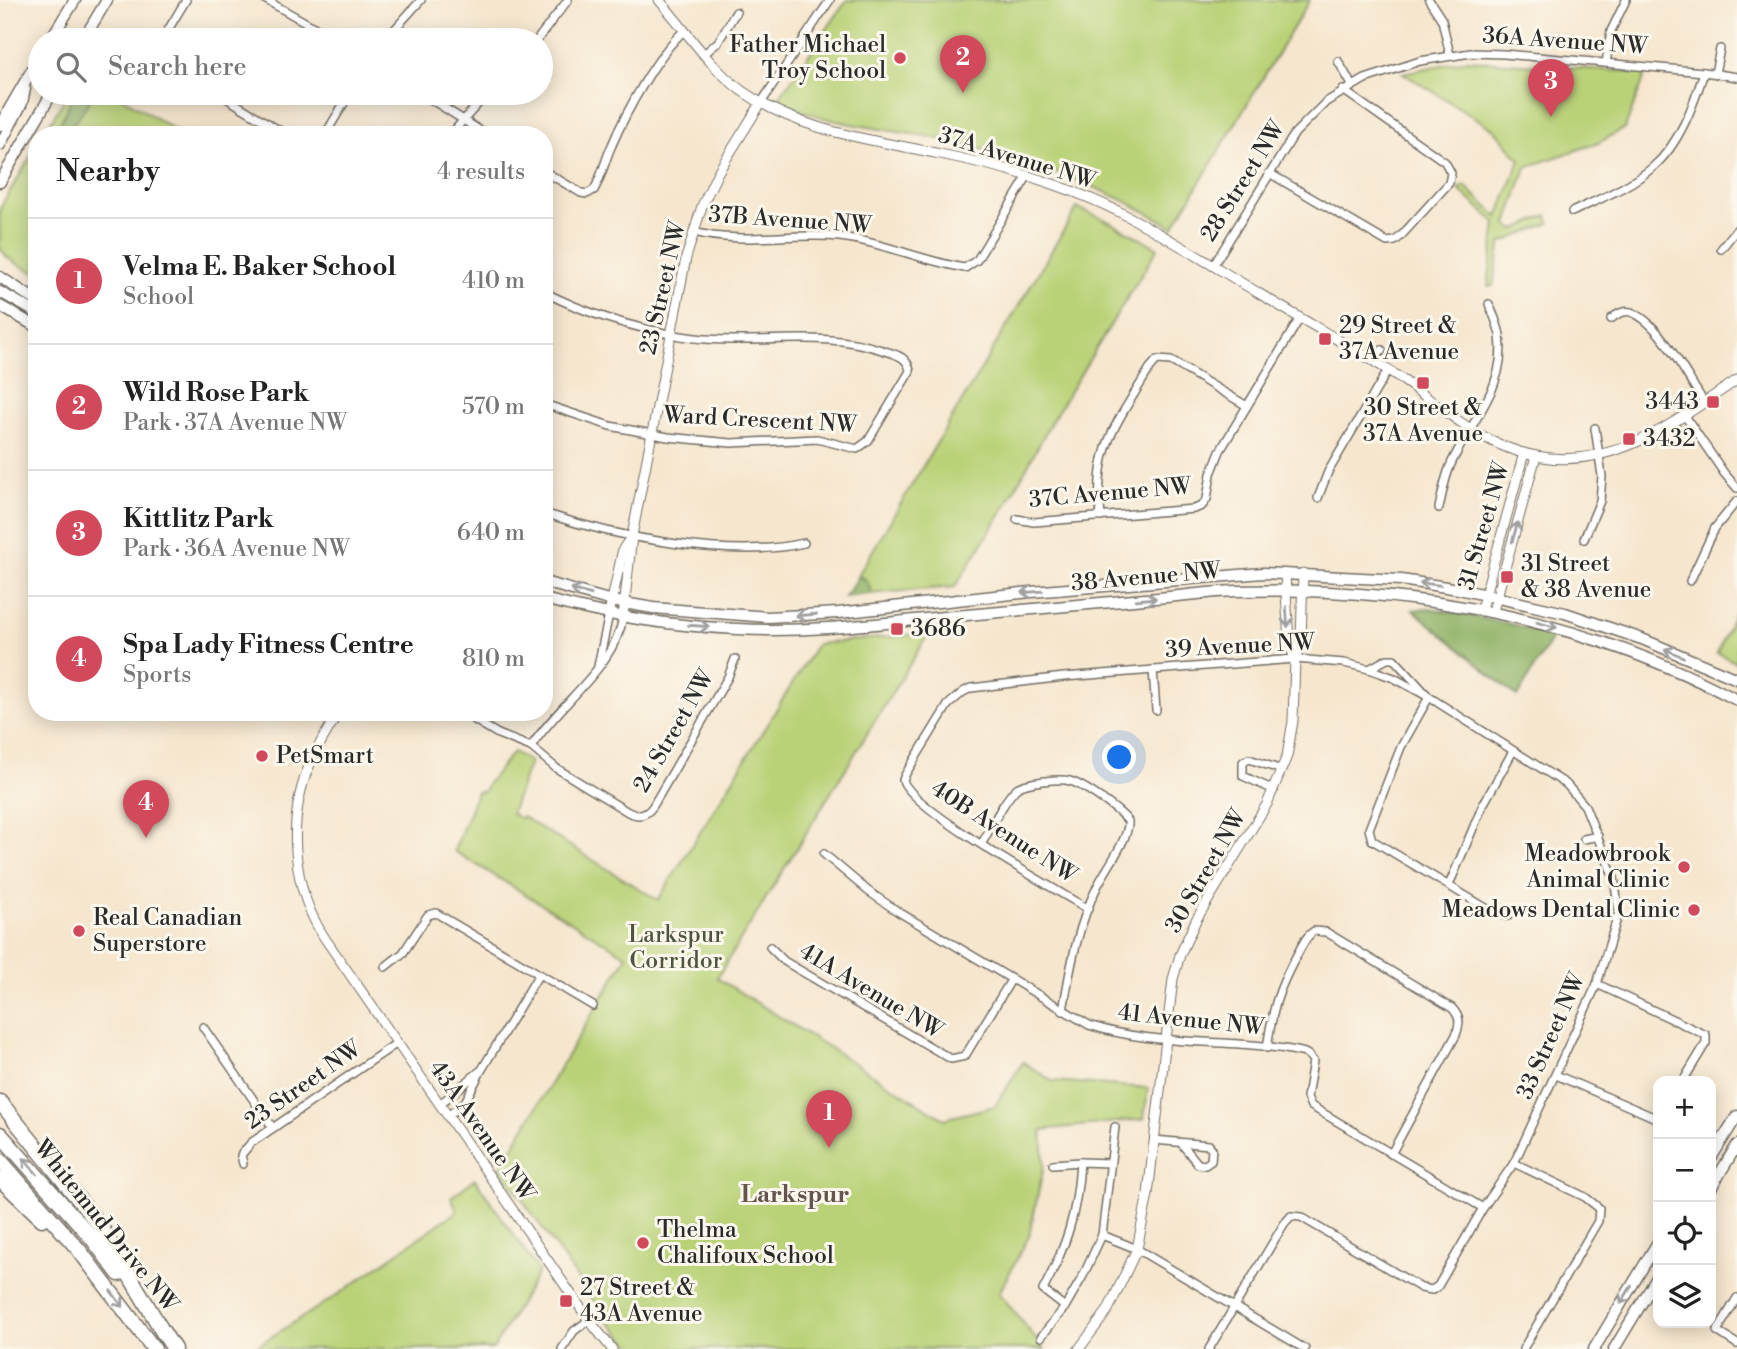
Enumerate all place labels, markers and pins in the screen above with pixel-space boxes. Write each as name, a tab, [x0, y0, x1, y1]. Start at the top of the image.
place label: Father Michael Troy School	[729, 31, 886, 85]
pin: 2	[940, 35, 986, 93]
marker: Father Michael Troy School	[892, 50, 908, 66]
pin: 3	[1528, 59, 1574, 117]
place label: 29 Street & 37A Avenue	[1339, 312, 1459, 366]
marker: 29 Street & 37A Avenue	[1317, 331, 1333, 347]
marker: 30 Street & 37A Avenue	[1415, 375, 1431, 391]
place label: 3443	[1645, 388, 1699, 416]
place label: 30 Street & 37A Avenue	[1363, 394, 1483, 448]
marker: 3443	[1705, 394, 1721, 410]
place label: 3432	[1643, 425, 1696, 453]
marker: 3432	[1621, 431, 1637, 447]
place label: 31 Street & 38 Avenue	[1521, 550, 1651, 604]
marker: 31 Street & 38 Avenue	[1499, 569, 1515, 585]
place label: 3686	[911, 615, 966, 643]
marker: 3686	[889, 621, 905, 637]
place label: PetSmart	[276, 742, 374, 770]
marker: PetSmart	[254, 748, 270, 764]
pin: 4	[123, 780, 169, 838]
place label: Meadowbrook Animal Clinic	[1524, 840, 1671, 894]
marker: Meadowbrook Animal Clinic	[1676, 859, 1692, 875]
place label: Meadows Dental Clinic	[1442, 896, 1680, 924]
marker: Meadows Dental Clinic	[1686, 902, 1702, 918]
place label: Real Canadian Superstore	[93, 904, 243, 958]
marker: Real Canadian Superstore	[71, 923, 87, 939]
pin: 1	[806, 1090, 852, 1148]
place label: Thelma Chalifoux School	[657, 1216, 834, 1270]
marker: Thelma Chalifoux School	[635, 1235, 651, 1251]
place label: 27 Street & 43A Avenue	[580, 1274, 703, 1328]
marker: 27 Street & 43A Avenue	[558, 1293, 574, 1309]

